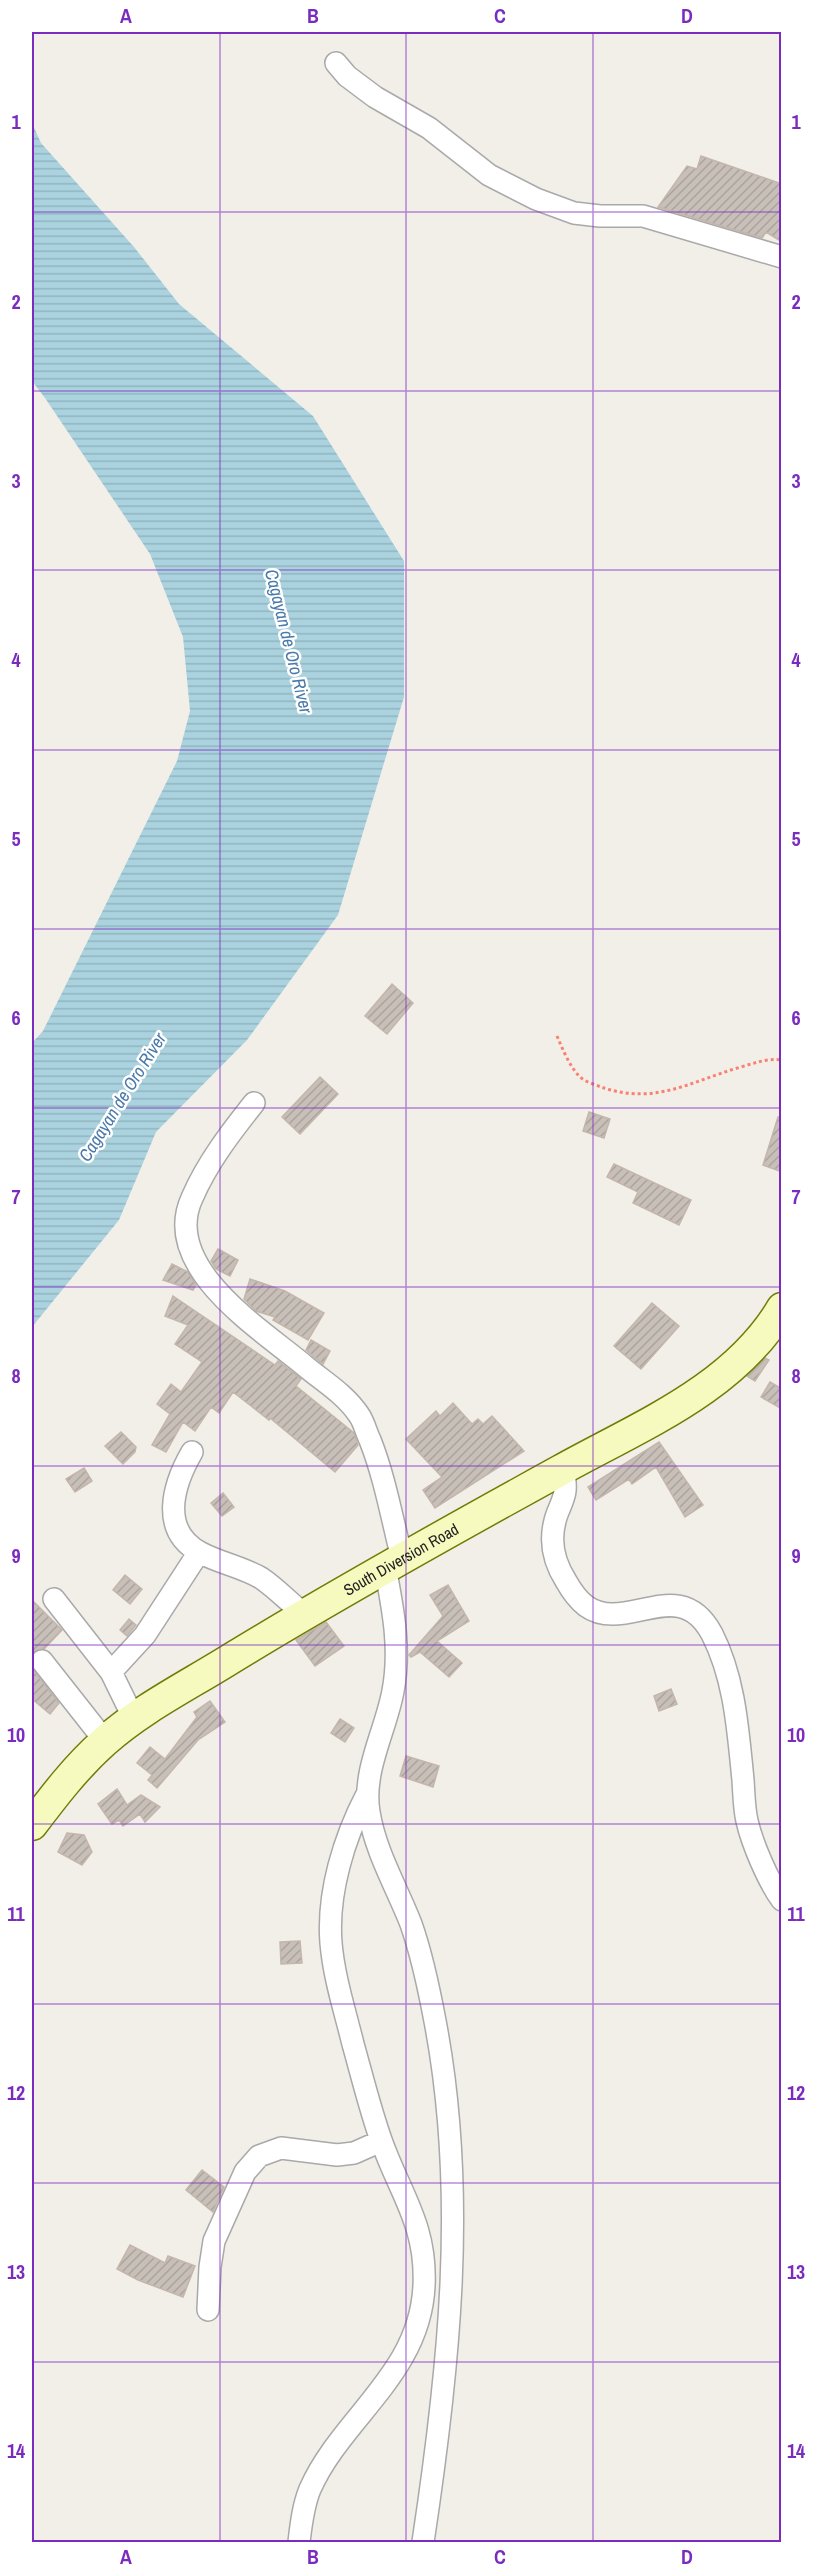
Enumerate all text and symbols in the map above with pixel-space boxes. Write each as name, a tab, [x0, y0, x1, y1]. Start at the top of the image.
text: A	[120, 2, 132, 29]
text: B	[307, 2, 319, 29]
text: C	[494, 2, 506, 29]
text: D	[681, 2, 693, 29]
text: 1	[11, 108, 21, 135]
text: 1	[791, 108, 801, 135]
text: 2	[11, 288, 21, 315]
text: 2	[791, 288, 801, 315]
text: 3	[11, 467, 21, 494]
text: 3	[791, 467, 801, 494]
water label: Cagayan de Oro River	[259, 566, 319, 717]
text: 4	[11, 646, 21, 673]
text: 4	[791, 646, 801, 673]
text: 5	[11, 825, 21, 852]
text: 5	[791, 825, 801, 852]
text: 6	[11, 1004, 21, 1031]
text: 6	[791, 1004, 801, 1031]
water label: Cagayan de Oro River	[72, 1027, 172, 1166]
text: 7	[11, 1183, 21, 1210]
text: 7	[791, 1183, 801, 1210]
text: 8	[11, 1362, 21, 1389]
text: 8	[791, 1362, 801, 1389]
street label: South Diversion Road	[339, 1518, 462, 1601]
text: 9	[11, 1542, 21, 1569]
text: 9	[791, 1542, 801, 1569]
text: 10	[7, 1721, 25, 1748]
text: 10	[787, 1721, 805, 1748]
text: 11	[7, 1900, 26, 1927]
text: 11	[787, 1900, 806, 1927]
text: 12	[7, 2079, 25, 2106]
text: 12	[787, 2079, 805, 2106]
text: 13	[7, 2258, 25, 2285]
text: 13	[787, 2258, 805, 2285]
text: 14	[7, 2437, 25, 2464]
text: 14	[787, 2437, 805, 2464]
text: A	[120, 2543, 132, 2570]
text: B	[307, 2543, 319, 2570]
text: C	[494, 2543, 506, 2570]
text: D	[681, 2543, 693, 2570]

